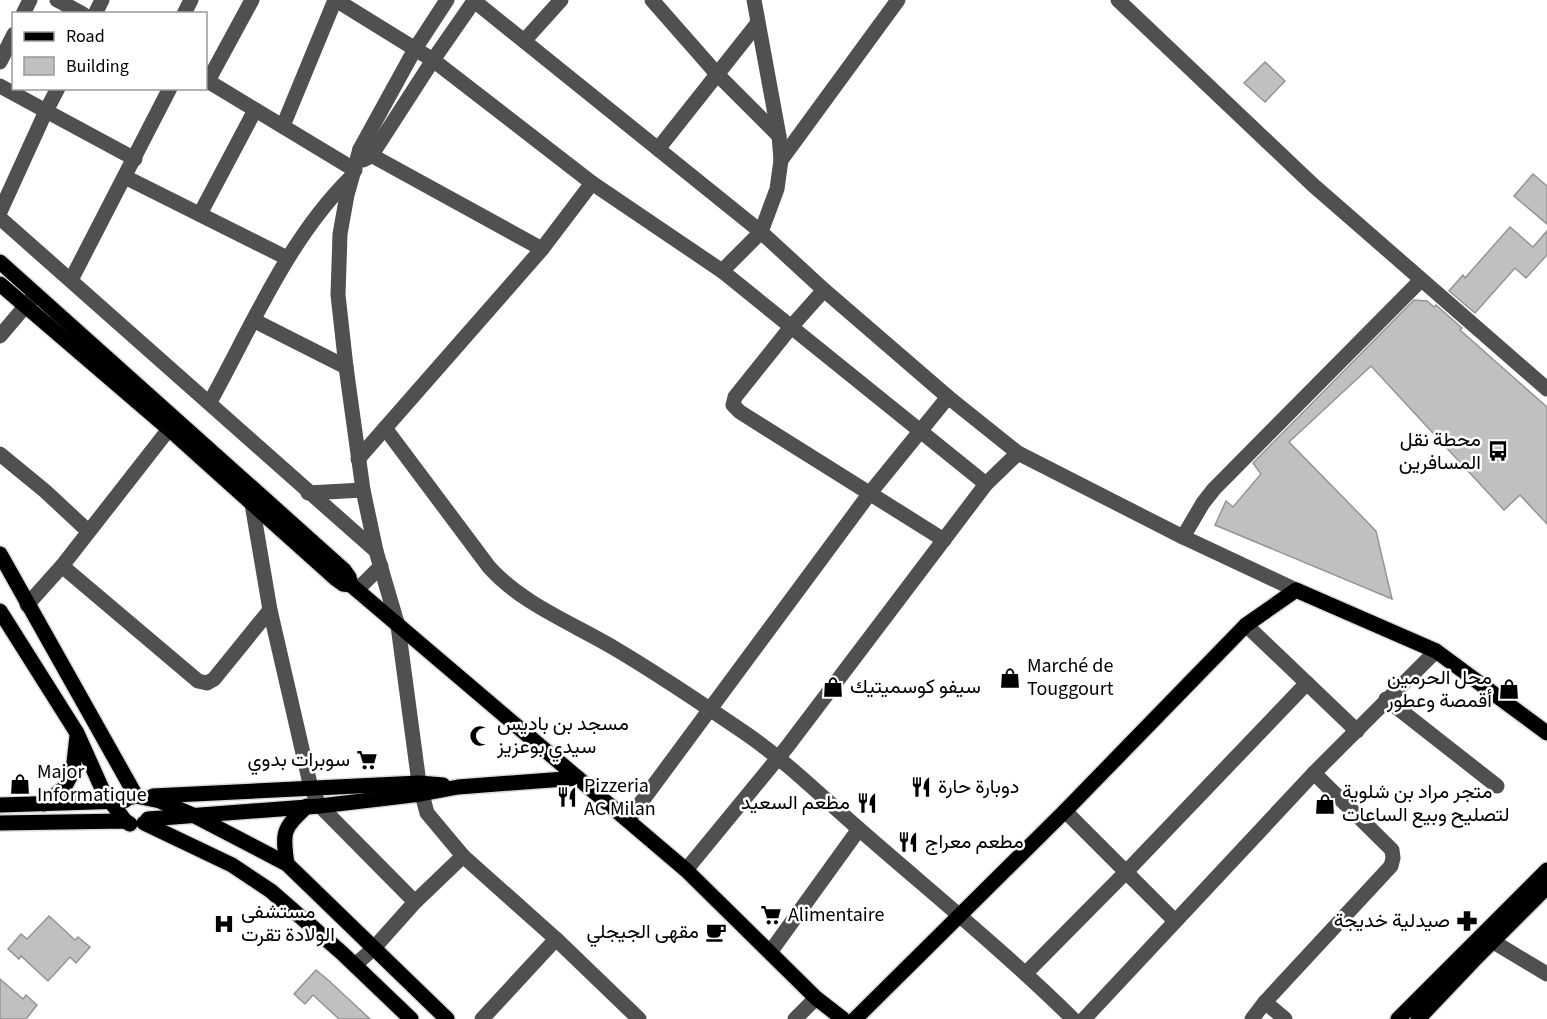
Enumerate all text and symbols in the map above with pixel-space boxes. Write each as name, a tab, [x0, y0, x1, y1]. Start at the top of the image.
legend	[12, 12, 207, 90]
text: Road	[66, 24, 105, 49]
text: Building	[66, 54, 129, 79]
place label: محطة نقل المسافرين	[1399, 426, 1481, 477]
bus stop icon: محطة نقل المسافرين	[1486, 439, 1510, 463]
place label: Marché de Touggourt	[1027, 652, 1114, 703]
place label: محل الحرمين أقمصة وعطور	[1386, 664, 1492, 715]
shop icon: Marché de Touggourt	[998, 666, 1022, 690]
place label: سيفو كوسميتيك	[850, 673, 981, 701]
shop icon: سيفو كوسميتيك	[821, 675, 845, 699]
shop icon: محل الحرمين أقمصة وعطور	[1497, 677, 1521, 701]
place label: مسجد بن باديس سيدي بوعزيز	[496, 710, 629, 763]
mosque icon: مسجد بن باديس سيدي بوعزيز	[468, 724, 492, 748]
place label: سوبرات بدوي	[247, 746, 350, 776]
supermarket icon: سوبرات بدوي	[355, 748, 379, 772]
place label: Major Informatique	[37, 758, 147, 809]
shop icon: Major Informatique	[8, 772, 32, 796]
place label: Pizzeria AC Milan	[584, 772, 656, 823]
place label: دوبارة حارة	[938, 773, 1019, 801]
restaurant icon: دوبارة حارة	[909, 775, 933, 799]
place label: متجر مراد بن شلوية لتصليح وبيع الساعات	[1342, 778, 1509, 829]
restaurant icon: Pizzeria AC Milan	[555, 785, 579, 809]
place label: مطعم السعيد	[741, 789, 850, 817]
restaurant icon: مطعم السعيد	[855, 791, 879, 815]
shop icon: متجر مراد بن شلوية لتصليح وبيع الساعات	[1313, 792, 1337, 816]
place label: مطعم معراج	[925, 828, 1024, 856]
restaurant icon: مطعم معراج	[896, 830, 920, 854]
place label: مستشفى الولادة تقرت	[241, 898, 335, 949]
place label: Alimentaire	[788, 901, 884, 929]
supermarket icon: Alimentaire	[759, 903, 783, 927]
place label: صيدلية خديجة	[1334, 907, 1450, 935]
pharmacy icon: صيدلية خديجة	[1455, 909, 1479, 933]
hospital icon: مستشفى الولادة تقرت	[212, 912, 236, 936]
place label: مقهى الجيجلي	[586, 918, 699, 948]
cafe icon: مقهى الجيجلي	[704, 920, 728, 944]

